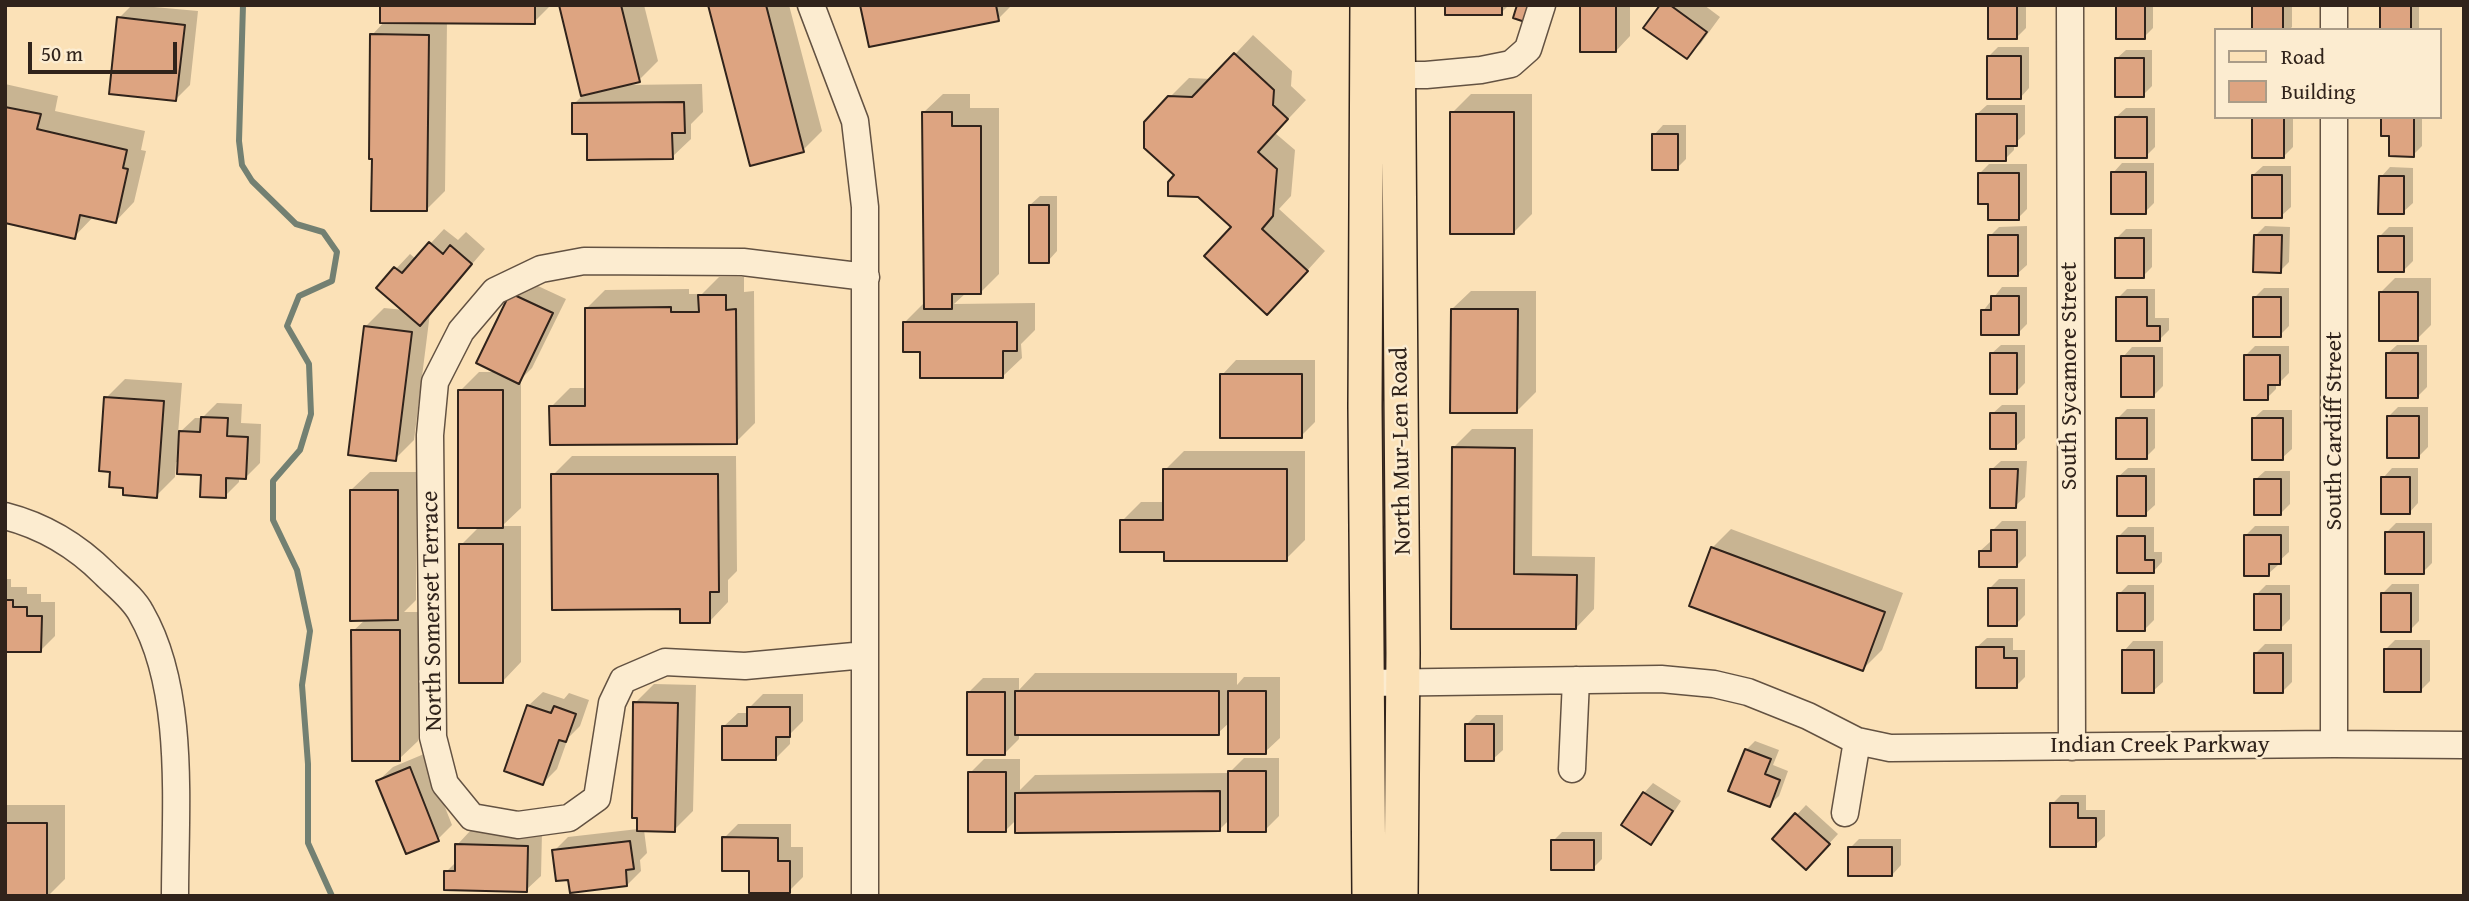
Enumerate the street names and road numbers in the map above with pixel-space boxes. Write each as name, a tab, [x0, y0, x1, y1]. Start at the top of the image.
street label: South Sycamore Street	[2056, 262, 2084, 490]
street label: South Cardiff Street	[2321, 331, 2349, 531]
street label: North Mur-Len Road	[1386, 347, 1418, 555]
street label: North Somerset Terrace	[417, 490, 449, 732]
street label: Indian Creek Parkway	[2050, 732, 2270, 760]

